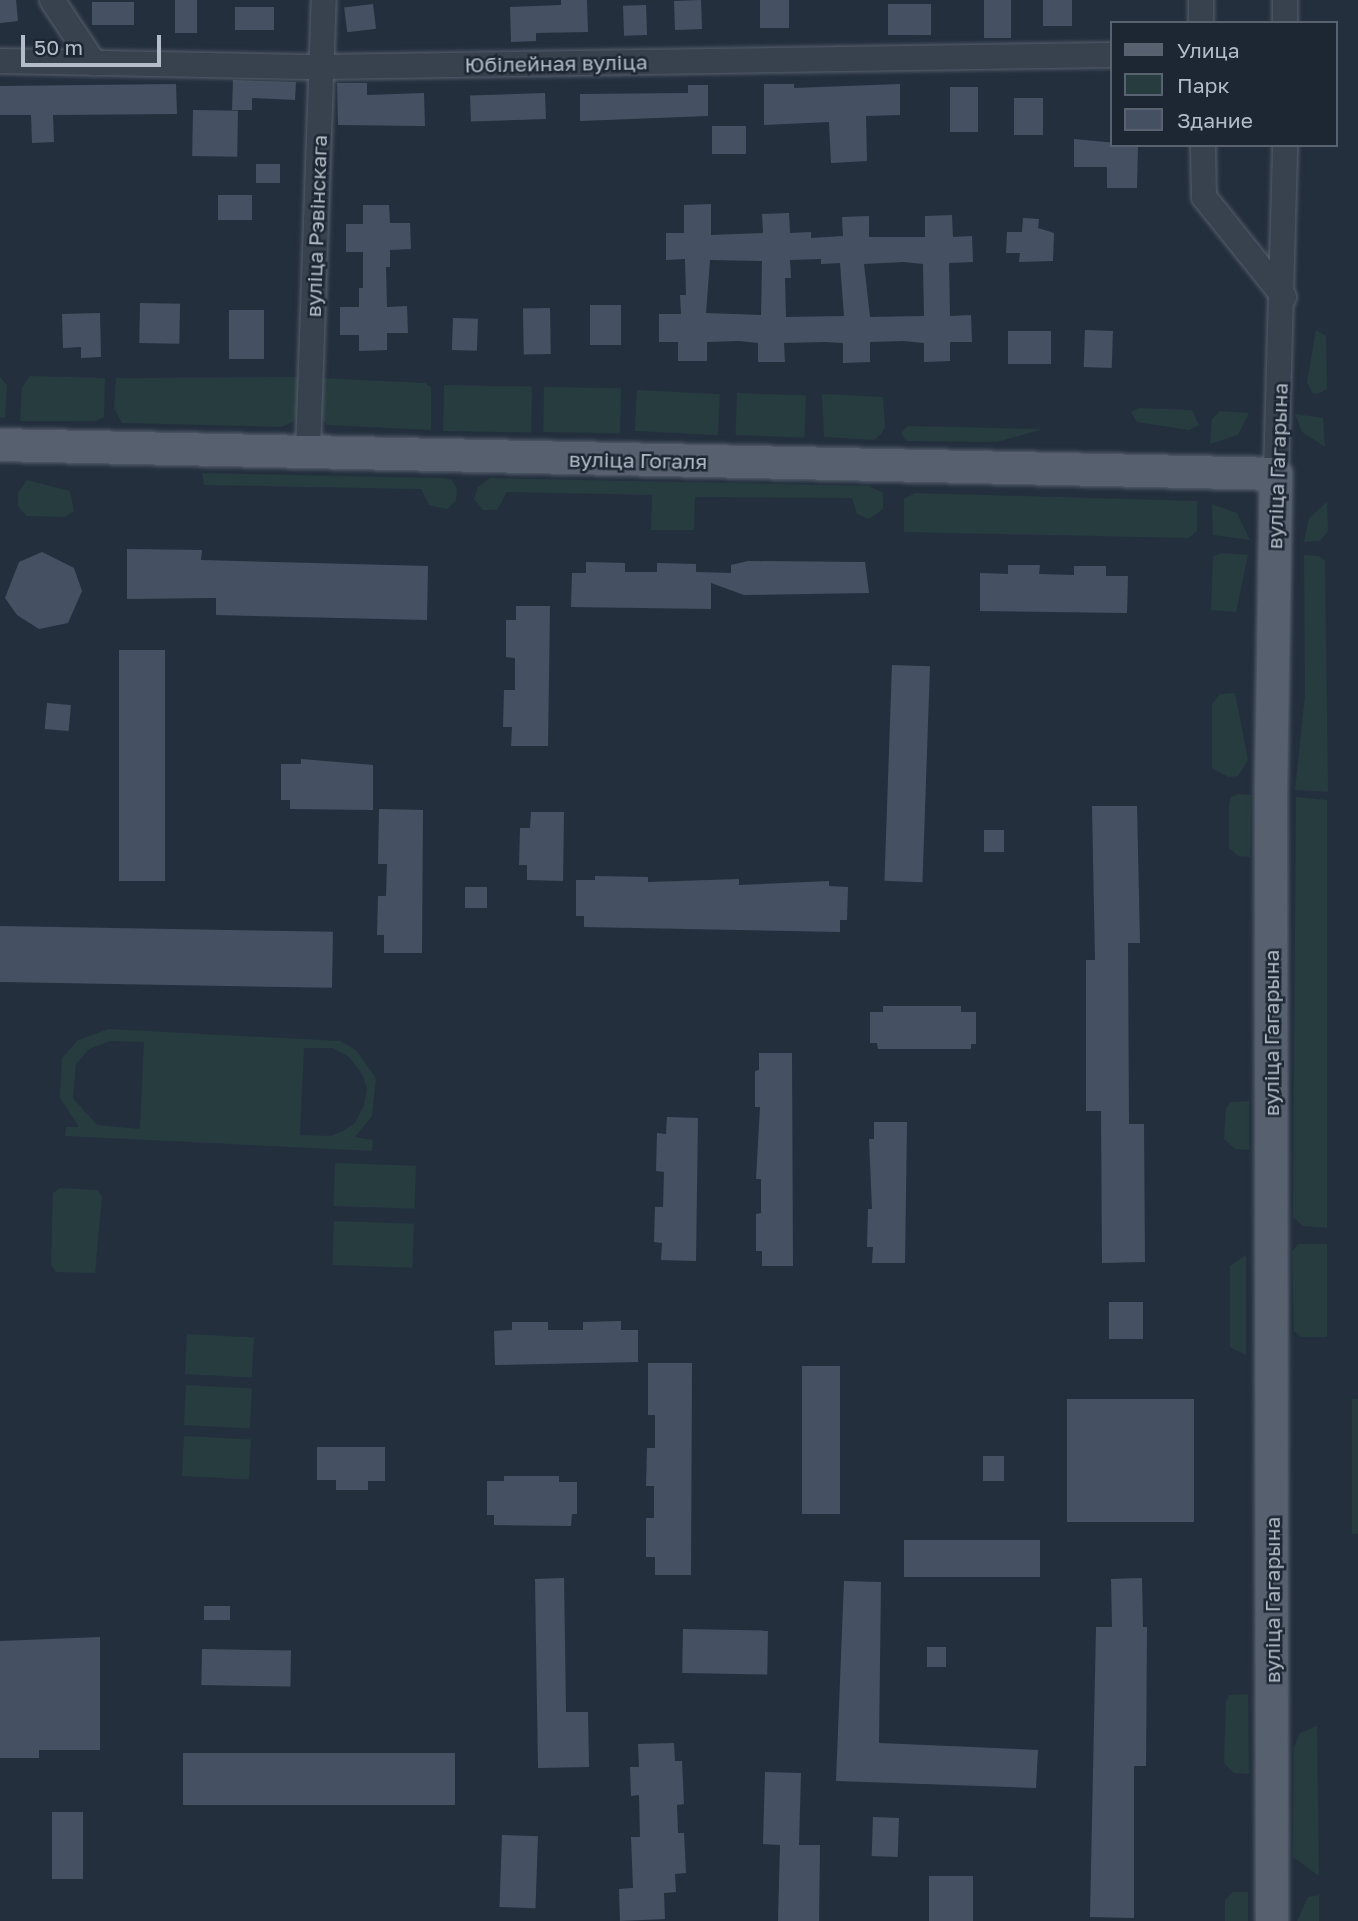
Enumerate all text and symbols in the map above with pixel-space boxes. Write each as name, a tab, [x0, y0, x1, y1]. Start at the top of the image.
scale bar	[24, 21, 164, 65]
legend	[1110, 21, 1337, 147]
text: 50 m	[34, 34, 83, 60]
text: Улица	[1177, 37, 1240, 63]
street label: Юбілейная вуліца	[464, 49, 648, 77]
text: Парк	[1177, 72, 1230, 98]
text: Здание	[1177, 107, 1253, 133]
street label: вуліца Рэвінскага	[300, 134, 332, 318]
street label: вуліца Гагарына	[1262, 382, 1292, 550]
street label: вуліца Гогаля	[569, 446, 707, 474]
street label: вуліца Гагарына	[1258, 950, 1284, 1116]
street label: вуліца Гагарына	[1259, 1517, 1285, 1683]

